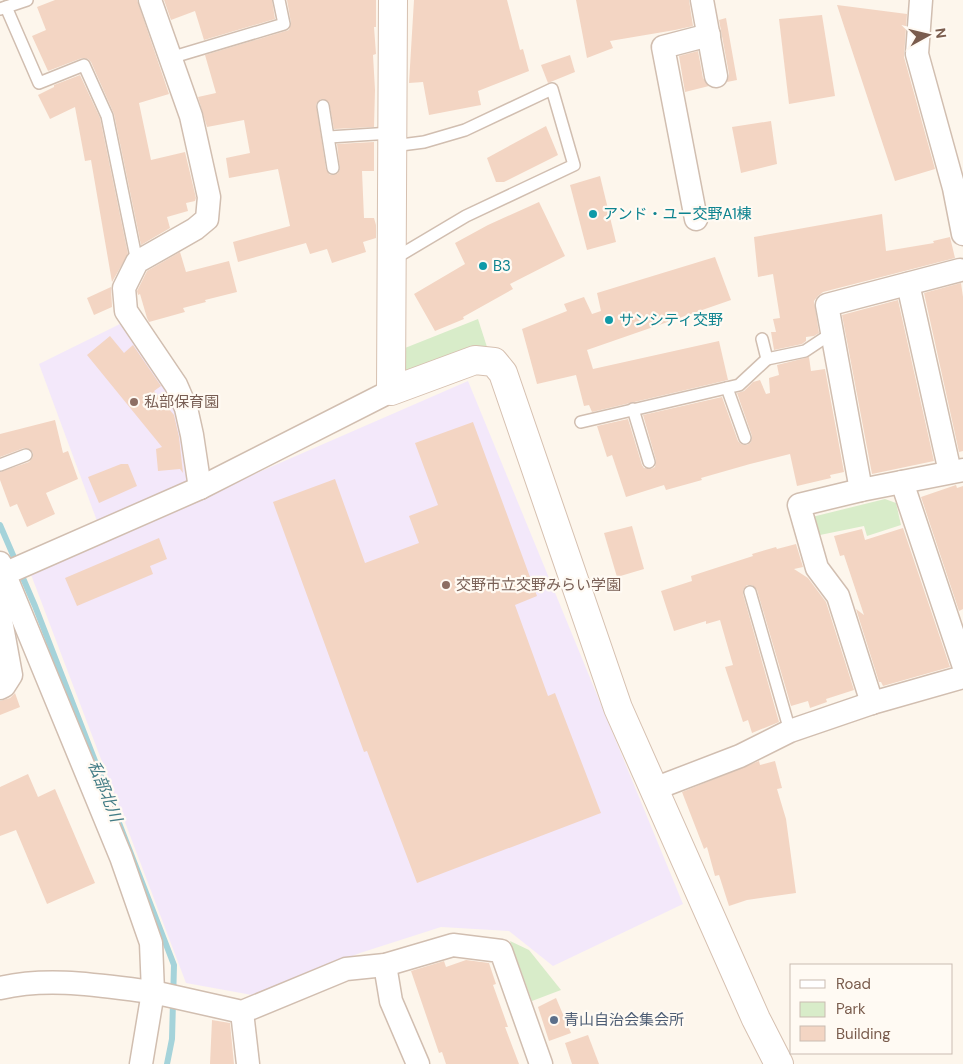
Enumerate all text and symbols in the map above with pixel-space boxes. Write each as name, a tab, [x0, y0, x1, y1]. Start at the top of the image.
north arrow	[903, 10, 953, 60]
text: N	[931, 27, 950, 40]
place label: アンド・ユー交野A1棟	[603, 204, 752, 224]
marker: アンド・ユー交野A1棟	[587, 208, 599, 220]
place label: B3	[493, 256, 511, 276]
marker: B3	[477, 260, 489, 272]
place label: サンシティ交野	[619, 310, 723, 330]
marker: サンシティ交野	[603, 314, 615, 326]
place label: 私部保育園	[144, 392, 219, 412]
marker: 私部保育園	[128, 396, 140, 408]
place label: 交野市立交野みらい学園	[456, 575, 621, 595]
marker: 交野市立交野みらい学園	[440, 579, 452, 591]
water label: 私部北川	[83, 757, 127, 826]
legend	[790, 964, 953, 1054]
text: Road	[836, 974, 871, 994]
text: Park	[836, 999, 866, 1019]
place label: 青山自治会集会所	[564, 1010, 684, 1030]
marker: 青山自治会集会所	[548, 1014, 560, 1026]
text: Building	[836, 1024, 891, 1044]

